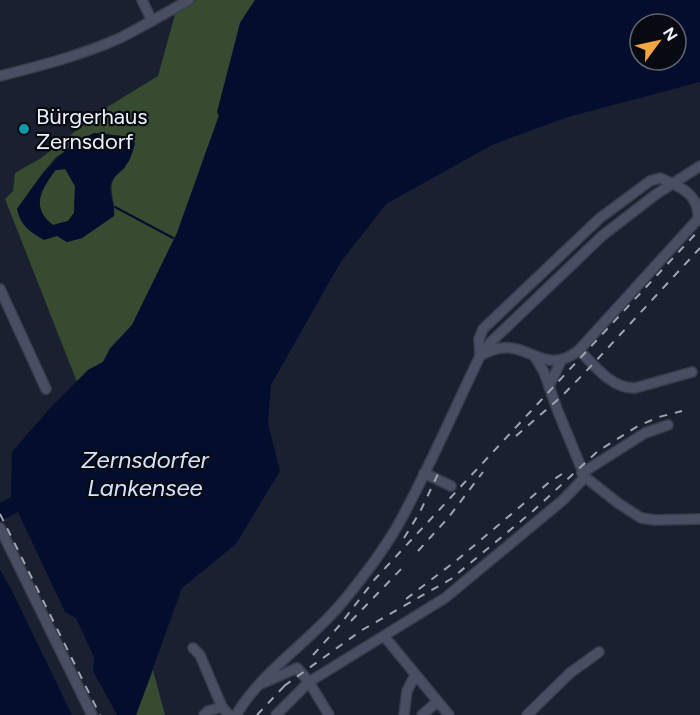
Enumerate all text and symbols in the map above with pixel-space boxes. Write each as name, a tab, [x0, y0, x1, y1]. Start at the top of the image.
north arrow	[628, 12, 688, 72]
text: N	[659, 24, 681, 44]
place label: Bürgerhaus Zernsdorf	[36, 103, 148, 155]
marker: Bürgerhaus Zernsdorf	[17, 122, 31, 136]
water label: Zernsdorfer Lankensee	[81, 445, 210, 502]

